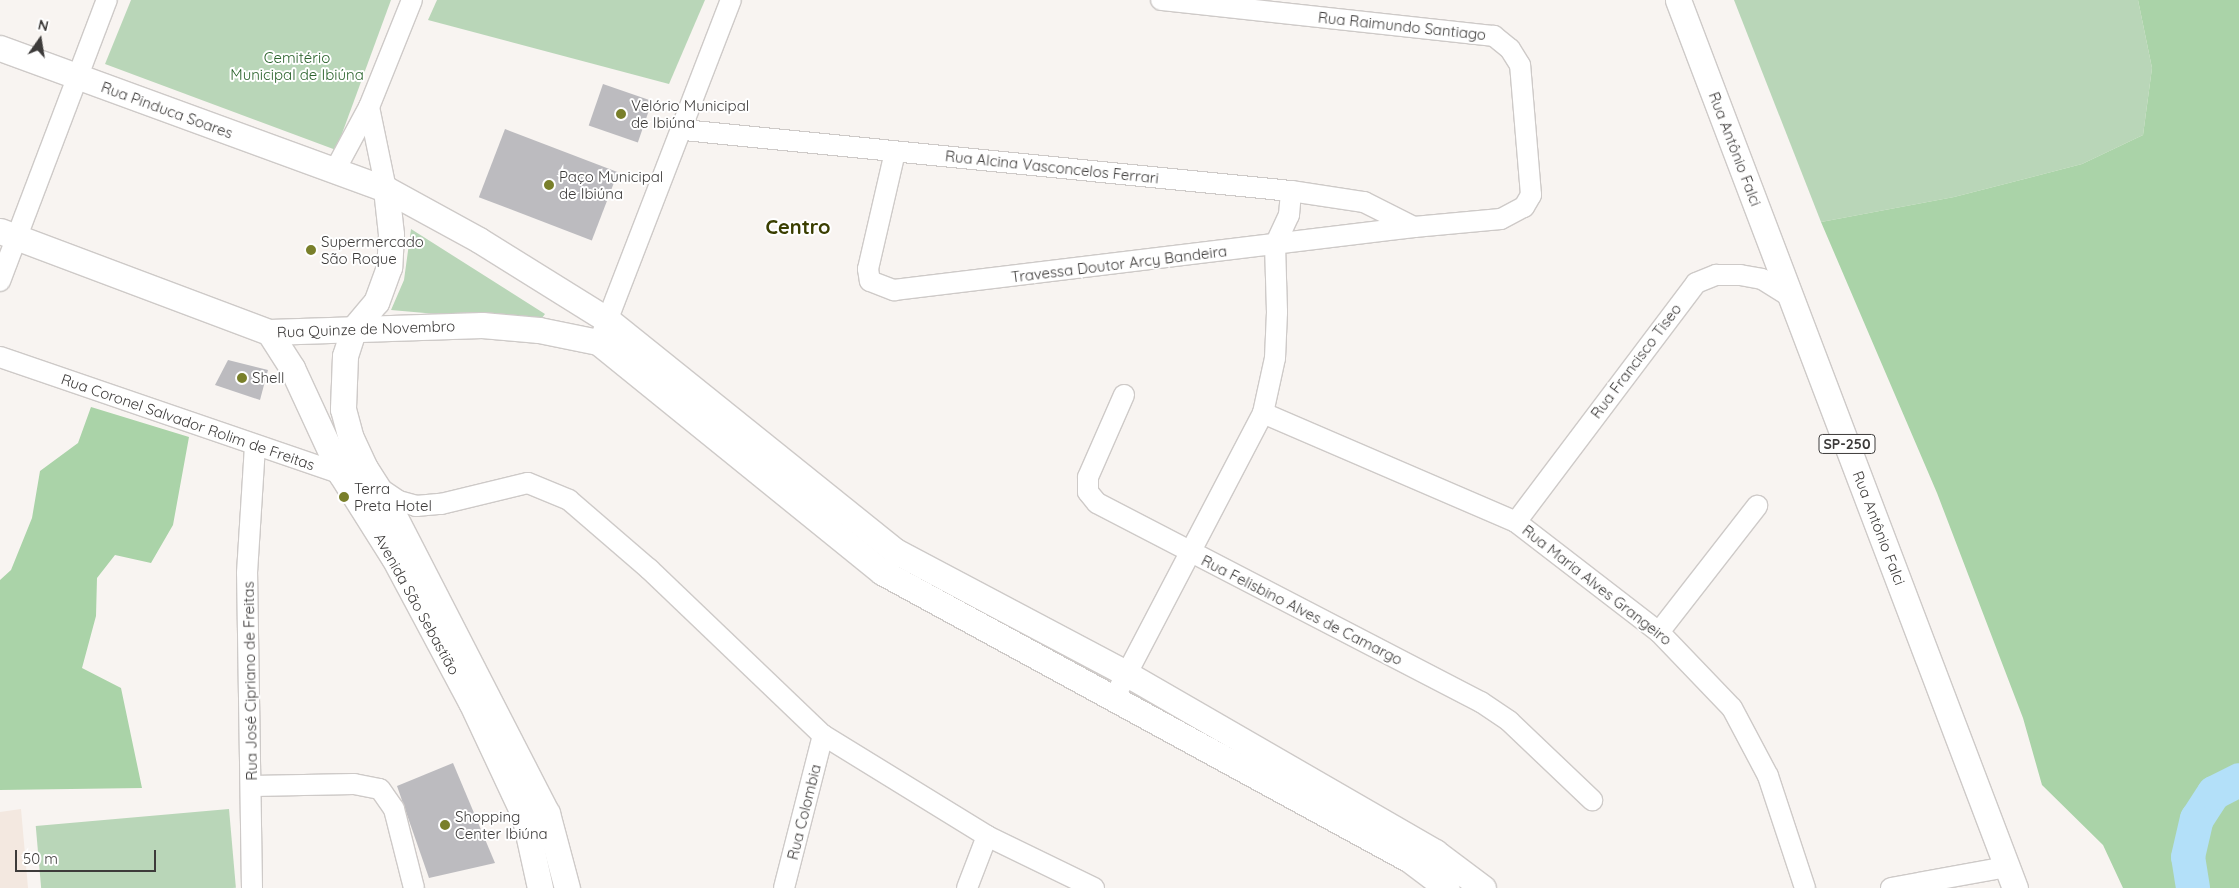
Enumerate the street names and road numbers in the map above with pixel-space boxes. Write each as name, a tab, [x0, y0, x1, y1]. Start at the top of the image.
street label: Rua Raimundo Santiago	[1317, 8, 1487, 44]
street label: Rua Pinduca Soares	[99, 78, 235, 142]
street label: Rua Antônio Falci	[1705, 89, 1765, 209]
street label: Rua Alcina Vasconcelos Ferrari	[944, 147, 1160, 187]
street label: Travessa Doutor Arcy Bandeira	[1010, 242, 1228, 286]
street label: Rua Francisco Tiseo	[1587, 300, 1685, 422]
street label: Rua Quinze de Novembro	[277, 317, 455, 341]
street label: Rua Coronel Salvador Rolim de Freitas	[59, 370, 317, 474]
road number: SP-250	[1818, 432, 1876, 456]
street label: Rua Antônio Falci	[1849, 468, 1909, 588]
street label: Rua Maria Alves Grangeiro	[1519, 521, 1675, 649]
street label: Avenida São Sebastião	[371, 530, 463, 678]
street label: Rua Felisbino Alves de Camargo	[1198, 551, 1406, 669]
street label: Rua José Cipriano de Freitas	[239, 581, 261, 781]
street label: Rua Colombia	[783, 762, 825, 862]

